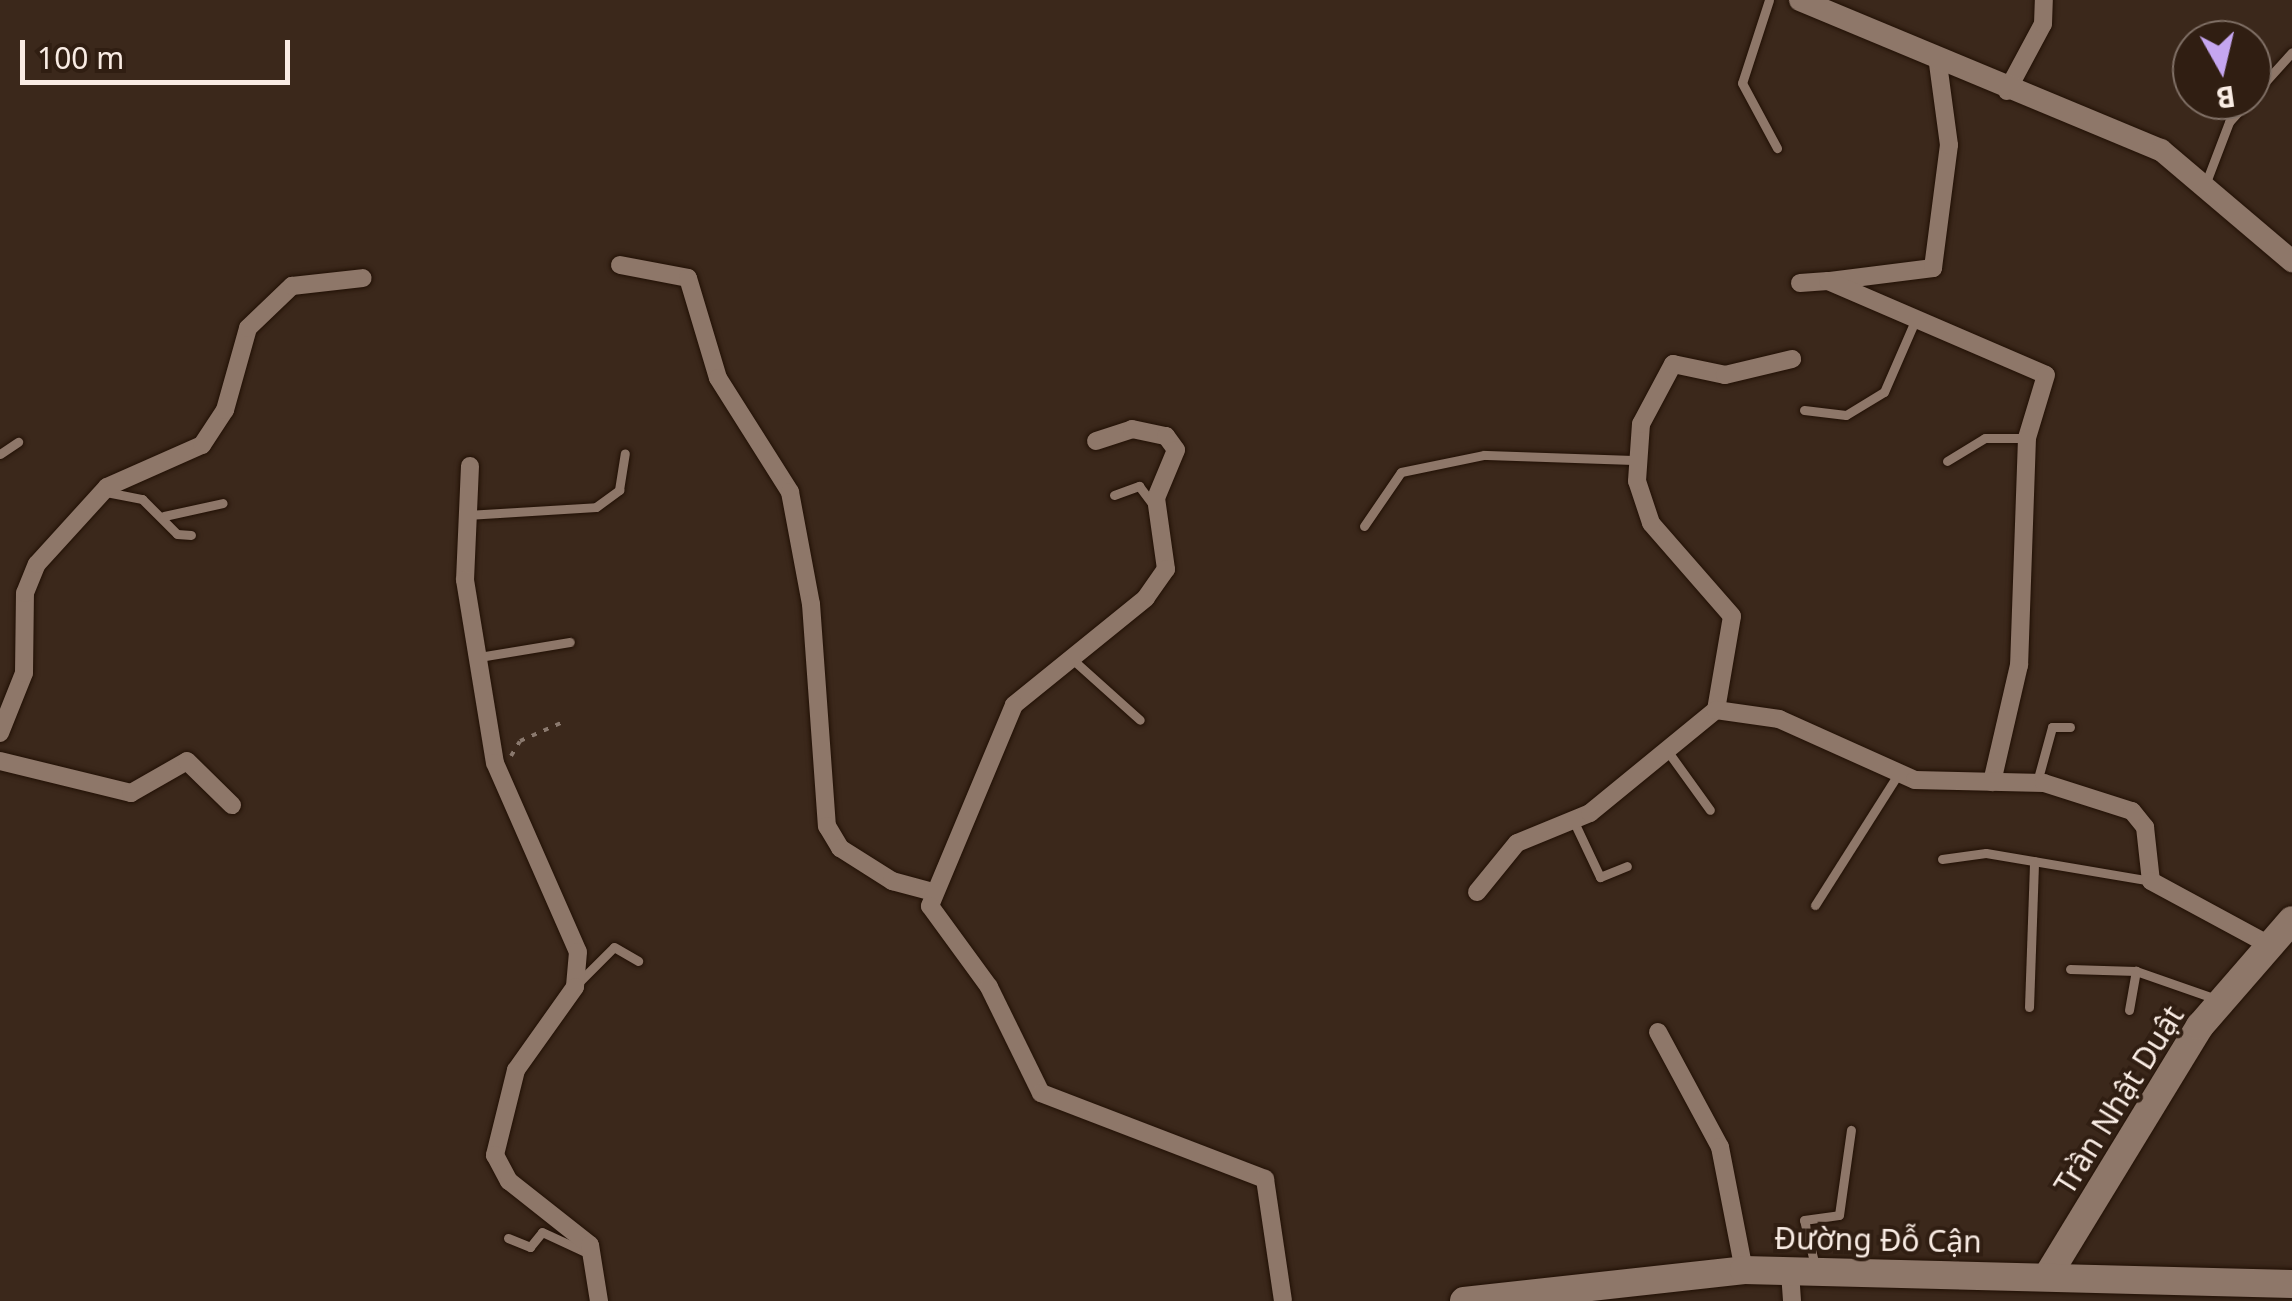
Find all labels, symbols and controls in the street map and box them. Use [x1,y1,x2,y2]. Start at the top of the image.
scale bar [25,20,295,82]
north arrow [2172,20,2272,120]
text: 100 m [37,37,124,78]
text: B [2214,78,2238,118]
street label: Trần Nhật Duật [2047,999,2191,1201]
street label: Đường Đỗ Cận [1774,1220,1982,1260]

